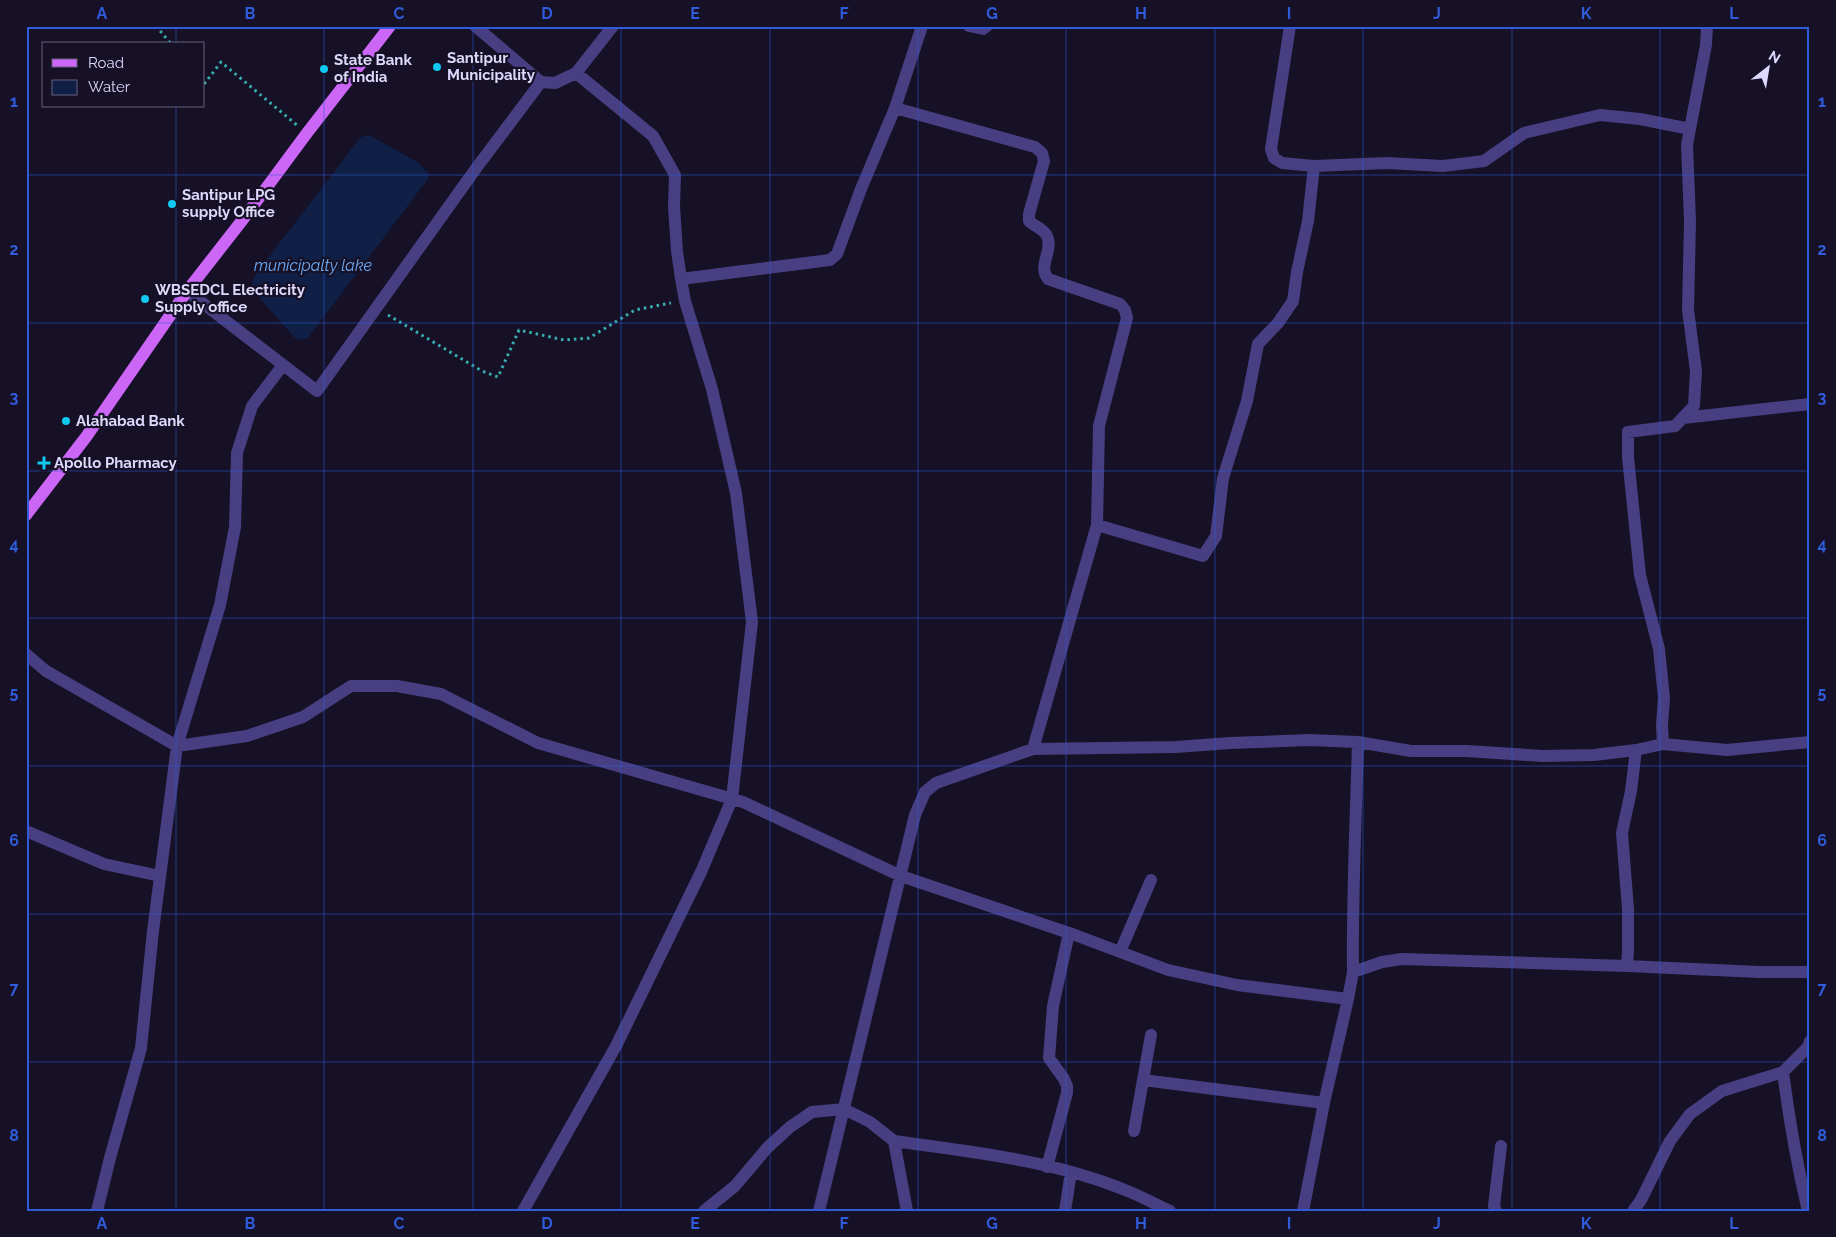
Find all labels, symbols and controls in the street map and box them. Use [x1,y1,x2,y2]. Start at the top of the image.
text: A [97,4,108,23]
text: B [245,4,256,23]
text: C [394,4,405,23]
text: D [541,4,553,23]
text: E [690,4,700,23]
text: F [839,4,849,23]
text: G [986,4,998,23]
text: H [1135,4,1147,23]
text: I [1287,4,1291,23]
text: J [1433,4,1441,23]
text: K [1581,4,1592,23]
text: L [1729,4,1739,23]
legend [42,42,205,108]
north arrow [1744,42,1794,92]
text: N [1766,47,1783,66]
place label: Santipur Municipality [447,49,536,84]
place label: State Bank of India [334,51,412,86]
text: Road [88,54,124,72]
marker: Santipur Municipality [431,61,443,73]
marker: State Bank of India [318,63,330,75]
text: Water [88,78,131,96]
text: 1 [10,92,18,111]
text: 1 [1818,92,1826,111]
place label: Santipur LPG supply Office [182,186,275,221]
marker: Santipur LPG supply Office [166,198,178,210]
text: 2 [9,240,19,259]
text: 2 [1817,240,1827,259]
water label: municipalty lake [254,256,372,275]
place label: WBSEDCL Electricity Supply office [155,281,306,316]
marker: WBSEDCL Electricity Supply office [139,293,151,305]
text: 3 [10,388,19,407]
text: 3 [1818,388,1827,407]
place label: Alahabad Bank [76,412,185,430]
marker: Alahabad Bank [60,415,72,427]
place label: Apollo Pharmacy [54,454,178,472]
marker: Apollo Pharmacy [38,457,50,469]
text: 4 [9,535,19,554]
text: 4 [1817,535,1827,554]
text: 5 [10,683,19,702]
text: 5 [1818,683,1827,702]
text: 6 [9,831,19,850]
text: 6 [1817,831,1827,850]
text: 7 [10,979,19,998]
text: 7 [1818,979,1827,998]
text: 8 [9,1126,19,1145]
text: 8 [1817,1126,1827,1145]
text: A [97,1214,108,1233]
text: B [245,1214,256,1233]
text: C [394,1214,405,1233]
text: D [541,1214,553,1233]
text: E [690,1214,700,1233]
text: F [839,1214,849,1233]
text: G [986,1214,998,1233]
text: H [1135,1214,1147,1233]
text: I [1287,1214,1291,1233]
text: J [1433,1214,1441,1233]
text: K [1581,1214,1592,1233]
text: L [1729,1214,1739,1233]

